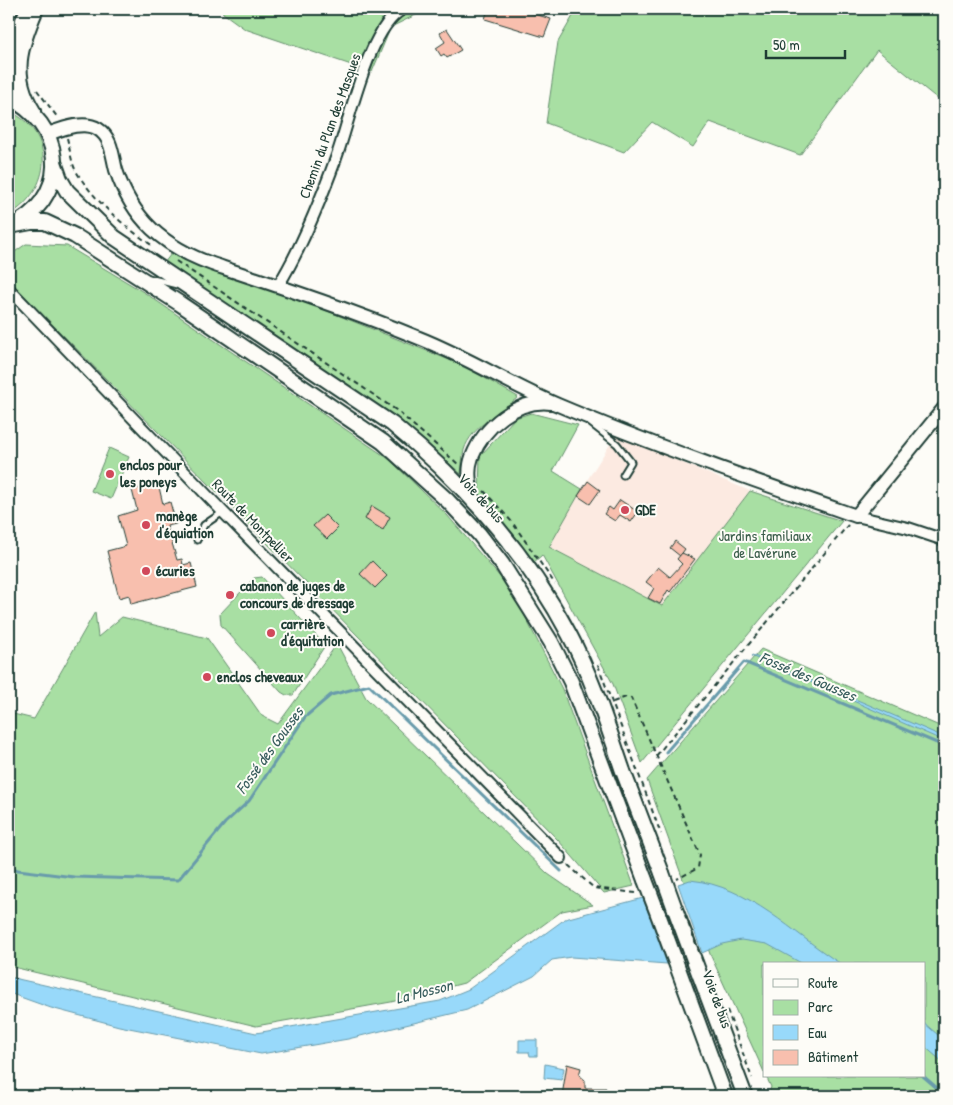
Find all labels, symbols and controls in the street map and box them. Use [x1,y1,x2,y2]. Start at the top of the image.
scale bar [766,28,844,60]
text: 50 m [773,34,800,55]
street label: Chemin du Plan des Masques [293,50,366,201]
place label: enclos pour les poneys [120,454,182,493]
marker: enclos pour les poneys [104,468,116,480]
street label: Voie de bus [453,468,510,527]
street label: Route de Montpellier [208,474,299,568]
place label: GDE [635,499,656,520]
marker: GDE [619,504,631,516]
place label: manège d'équiation [156,505,214,544]
marker: manège d'équiation [140,519,152,531]
park label: Jardins familiaux de Lavérune [718,525,812,563]
place label: écuries [156,560,195,581]
marker: écuries [140,565,152,577]
place label: cabanon de juges de concours de dressage [240,575,354,614]
marker: cabanon de juges de concours de dressage [224,589,236,601]
place label: carrière d'équitation [281,613,344,652]
marker: carrière d'équitation [265,627,277,639]
water label: Fossé des Gousses [756,646,861,707]
place label: enclos cheveaux [217,666,304,687]
marker: enclos cheveaux [201,671,213,683]
water label: Fossé des Gousses [230,701,309,798]
legend [763,962,926,1078]
street label: Voie de bus [697,967,738,1031]
text: Route [808,972,838,993]
water label: La Mosson [393,973,456,1009]
text: Parc [808,996,833,1017]
text: Eau [808,1022,827,1043]
text: Bâtiment [808,1046,859,1067]

